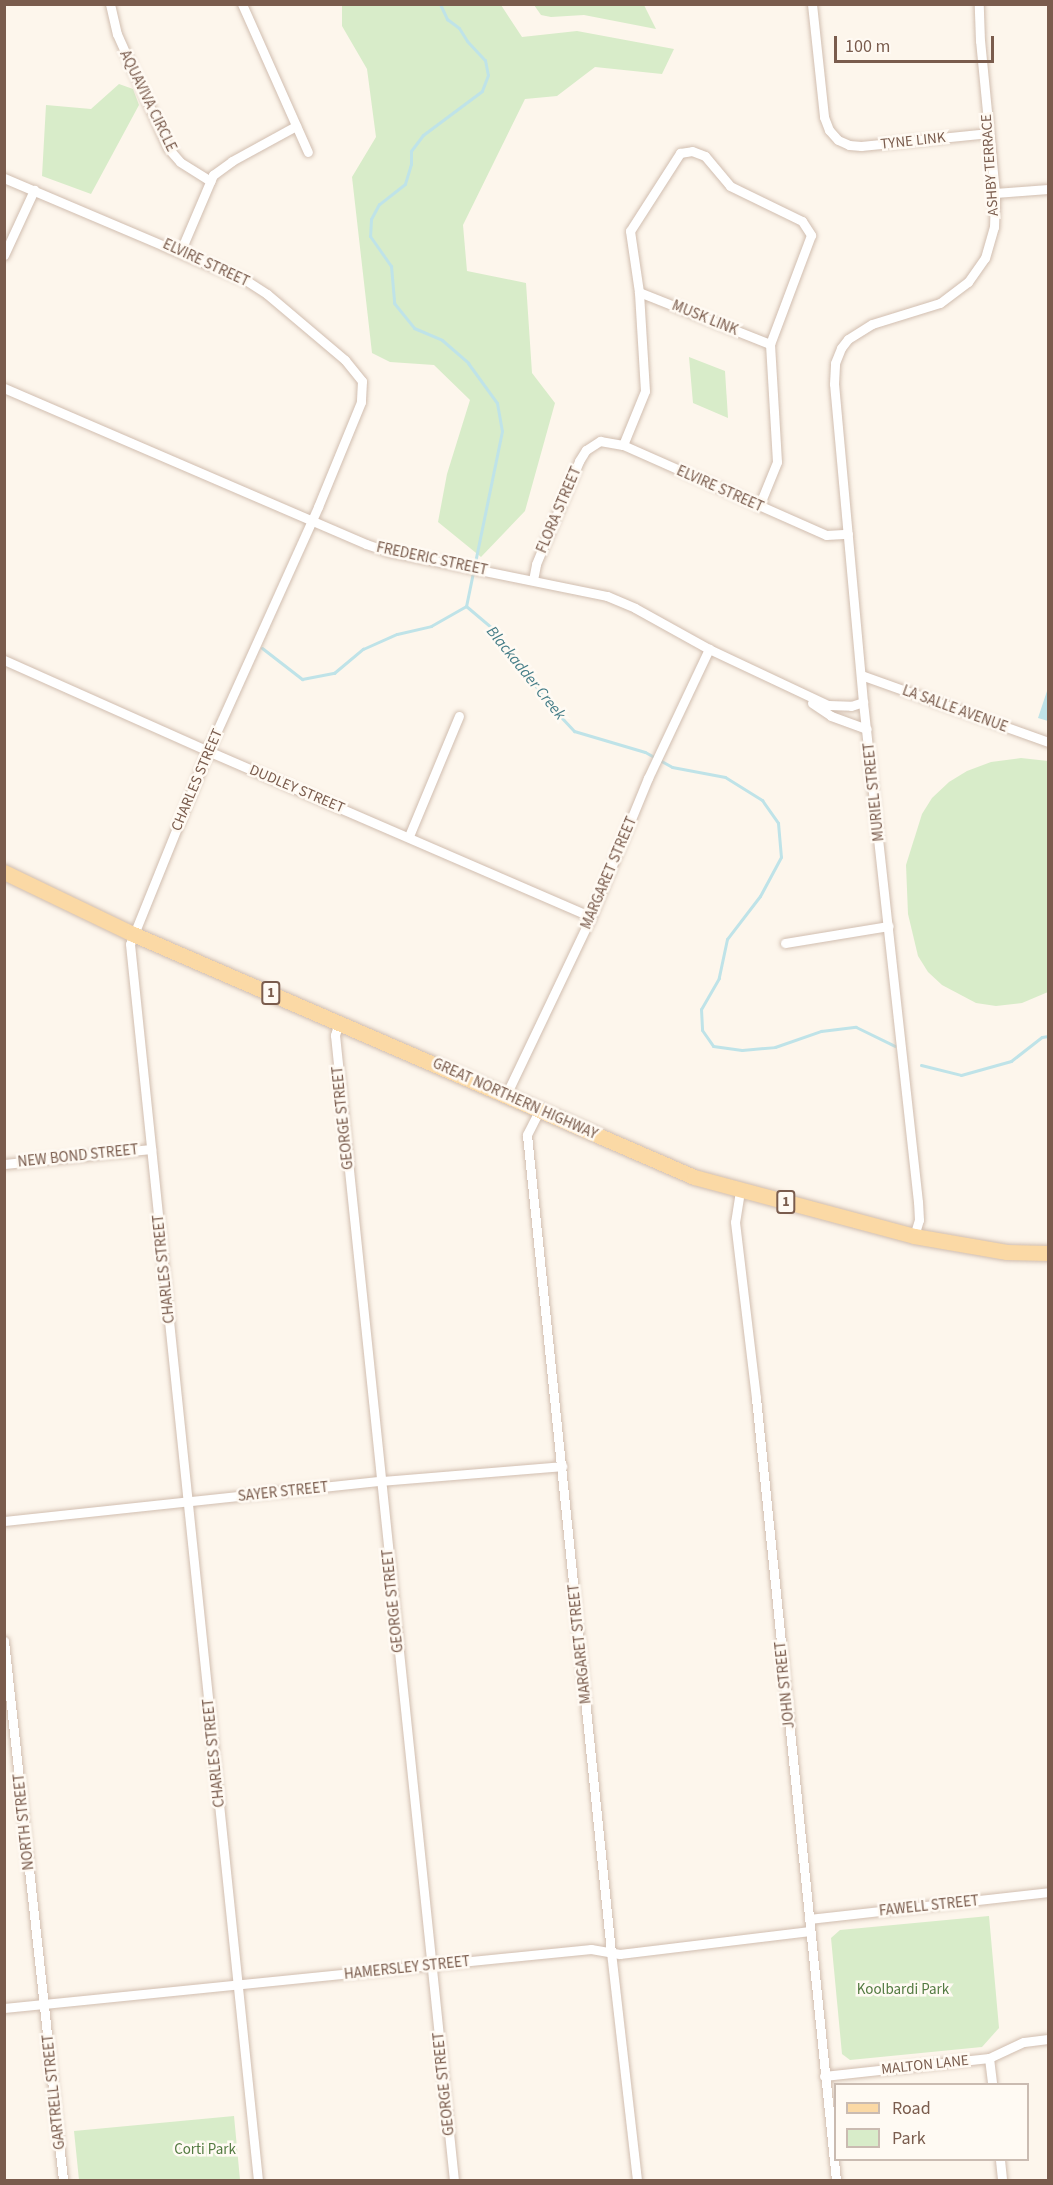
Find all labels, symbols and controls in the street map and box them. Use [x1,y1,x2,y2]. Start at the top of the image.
scale bar [837,24,998,62]
text: 100 m [845,34,890,59]
street label: AQUAVIVA CIRCLE [116,47,180,155]
street label: ASHBY TERRACE [977,113,1003,217]
street label: TYNE LINK [880,129,946,153]
street label: ELVIRE STREET [160,235,252,291]
street label: MUSK LINK [669,297,741,339]
street label: ELVIRE STREET [674,462,766,516]
street label: FLORA STREET [533,464,585,556]
street label: FREDERIC STREET [375,538,489,580]
water label: Blackadder Creek [482,622,570,724]
street label: LA SALLE AVENUE [900,682,1010,736]
street label: CHARLES STREET [167,726,227,834]
street label: MURIEL STREET [860,742,888,842]
street label: DUDLEY STREET [247,761,347,817]
street label: MARGARET STREET [577,814,641,932]
road number: 1 [260,982,282,1004]
street label: GREAT NORTHERN HIGHWAY [430,1054,600,1144]
street label: GEORGE STREET [329,1065,357,1171]
street label: NEW BOND STREET [17,1141,139,1171]
road number: 1 [776,1191,796,1213]
street label: CHARLES STREET [149,1214,179,1324]
street label: SAYER STREET [237,1478,329,1506]
street label: GEORGE STREET [379,1548,407,1654]
street label: MARGARET STREET [565,1583,595,1705]
street label: JOHN STREET [771,1640,799,1730]
street label: CHARLES STREET [199,1698,229,1808]
street label: NORTH STREET [10,1773,38,1871]
street label: FAWELL STREET [878,1892,980,1920]
street label: HAMERSLEY STREET [343,1952,471,1984]
park label: Koolbardi Park [857,1981,949,1999]
street label: GEORGE STREET [430,2031,458,2137]
street label: GARTRELL STREET [39,2033,69,2151]
street label: MALTON LANE [880,2051,970,2079]
legend [834,2083,1029,2161]
text: Road [892,2096,931,2121]
text: Park [892,2126,926,2151]
park label: Corti Park [174,2141,236,2159]

